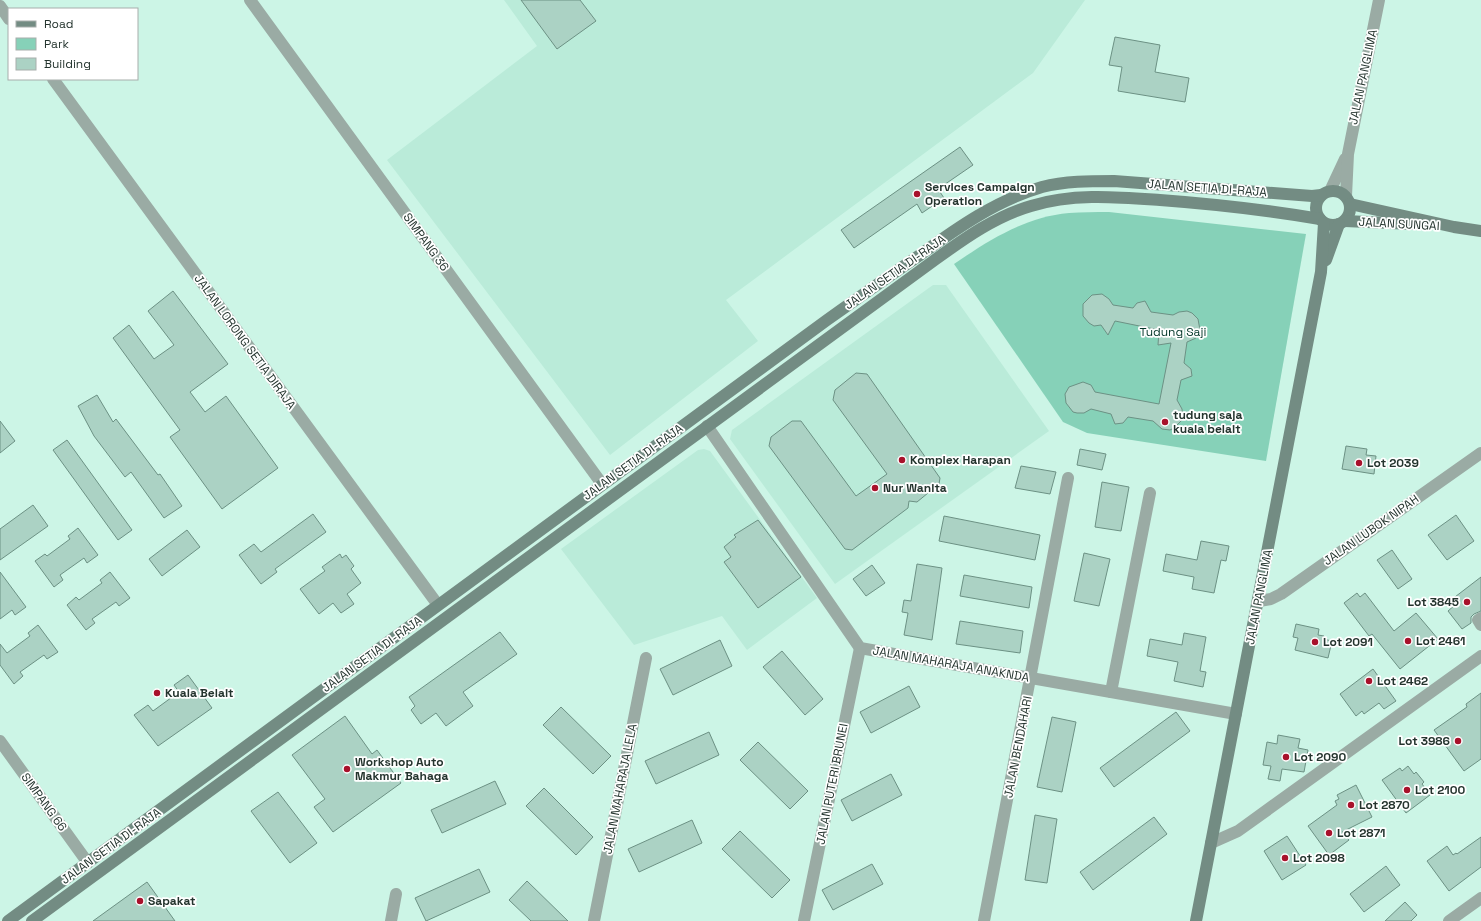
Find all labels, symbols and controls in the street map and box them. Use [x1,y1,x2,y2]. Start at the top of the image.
legend [8,8,138,80]
text: Road [44,16,73,32]
street label: JALAN PANGLIMA [1345,28,1381,126]
text: Park [44,36,69,52]
text: Building [44,56,91,72]
street label: JALAN SETIA DI-RAJA [1147,176,1268,200]
place label: Services Campaign Operation [925,179,1035,209]
marker: Services Campaign Operation [912,189,922,199]
street label: SIMPANG 36 [399,210,453,274]
street label: JALAN SUNGAI [1358,214,1440,234]
street label: JALAN SETIA DI-RAJA [841,231,949,313]
street label: JALAN LORONG SETIA DIRAJA [191,271,300,413]
park label: Tudung Saji [1140,324,1206,340]
place label: tudung saja kuala belait [1173,407,1242,437]
marker: tudung saja kuala belait [1160,417,1170,427]
street label: JALAN SETIA DI-RAJA [580,420,687,504]
place label: Komplex Harapan [910,452,1011,468]
marker: Komplex Harapan [897,455,907,465]
place label: Lot 2039 [1367,455,1419,471]
marker: Lot 2039 [1354,458,1364,468]
place label: Nur Wanita [883,480,947,496]
marker: Nur Wanita [870,483,880,493]
street label: JALAN LUBOK NIPAH [1320,491,1422,569]
street label: JALAN PANGLIMA [1242,547,1276,646]
place label: Lot 3845 [1407,594,1459,610]
marker: Lot 3845 [1462,597,1472,607]
street label: JALAN SETIA DI-RAJA [319,612,426,696]
place label: Lot 2461 [1416,633,1466,649]
place label: Lot 2091 [1323,634,1373,650]
marker: Lot 2461 [1403,636,1413,646]
marker: Lot 2091 [1310,637,1320,647]
street label: JALAN MAHARAJA ANAKNDA [871,642,1031,686]
place label: Lot 2462 [1377,673,1428,689]
marker: Lot 2462 [1364,676,1374,686]
place label: Kuala Belait [165,685,234,701]
marker: Kuala Belait [152,688,162,698]
street label: JALAN BENDAHARI [1000,695,1036,799]
street label: JALAN MAHARAJA LELA [599,722,641,856]
street label: JALAN PUTERI BRUNEI [812,722,852,846]
place label: Lot 3986 [1398,733,1450,749]
marker: Lot 3986 [1453,736,1463,746]
place label: Lot 2090 [1294,749,1346,765]
marker: Lot 2090 [1281,752,1291,762]
place label: Workshop Auto Makmur Bahaga [355,754,448,784]
marker: Workshop Auto Makmur Bahaga [342,764,352,774]
street label: SIMPANG 66 [17,770,71,834]
place label: Lot 2100 [1415,782,1466,798]
marker: Lot 2100 [1402,785,1412,795]
place label: Lot 2870 [1359,797,1410,813]
marker: Lot 2870 [1346,800,1356,810]
street label: JALAN SETIA DI-RAJA [58,804,165,888]
place label: Lot 2871 [1337,825,1385,841]
marker: Lot 2871 [1324,828,1334,838]
place label: Lot 2098 [1293,850,1345,866]
marker: Lot 2098 [1280,853,1290,863]
place label: Sapakat [148,893,195,909]
marker: Sapakat [135,896,145,906]

